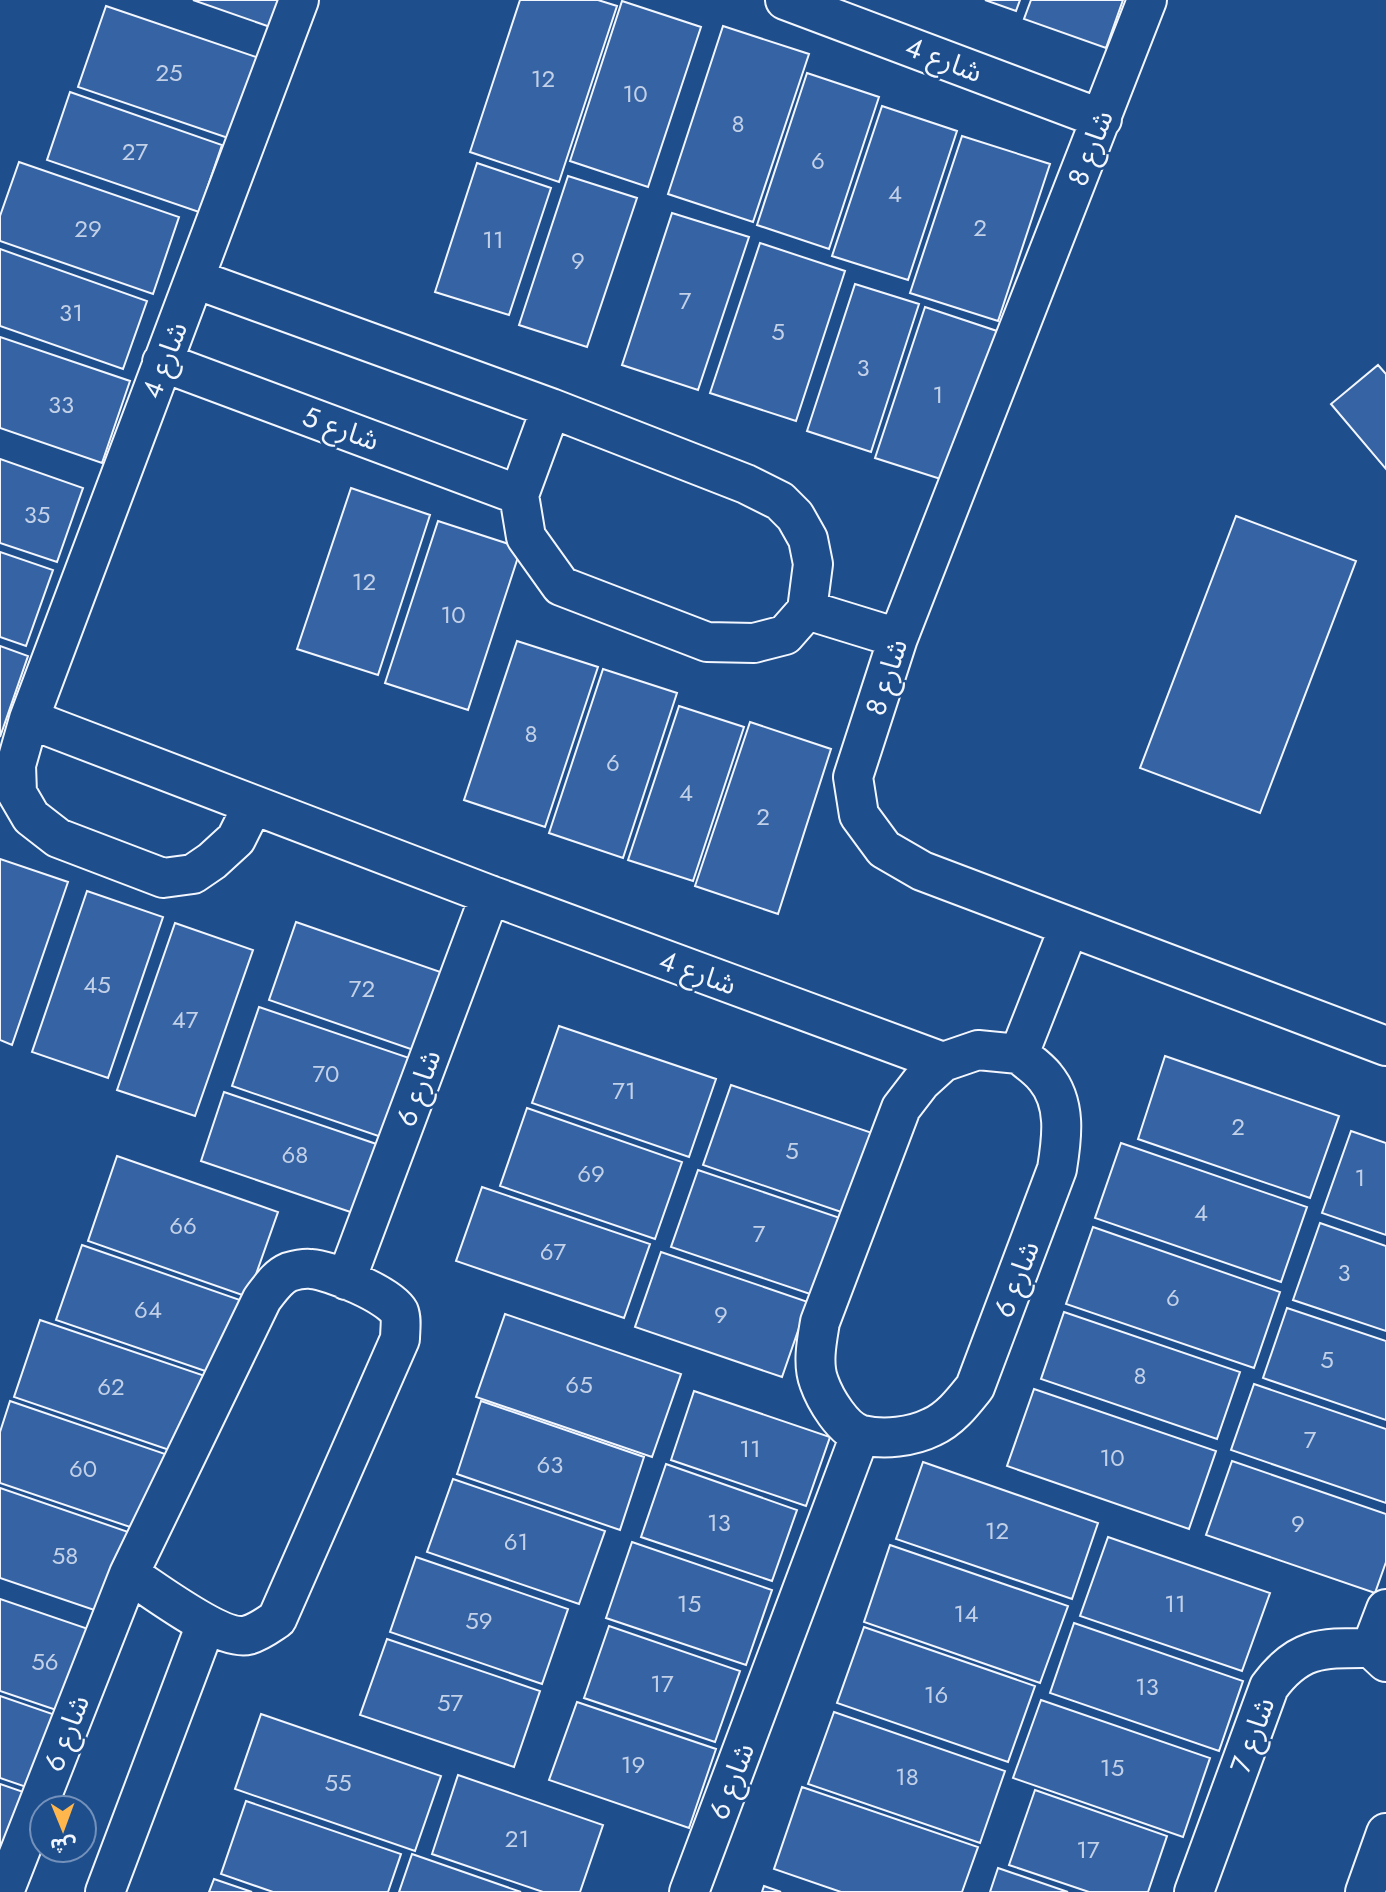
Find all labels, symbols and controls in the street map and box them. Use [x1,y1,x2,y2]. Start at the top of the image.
street label: شارع 4 [899,26,988,93]
house number: 25 [155,55,183,90]
house number: 12 [531,61,555,96]
house number: 10 [622,76,648,111]
street label: شارع 8 [1057,104,1124,192]
house number: 8 [731,106,745,141]
house number: 27 [122,134,149,169]
house number: 6 [811,143,825,178]
house number: 4 [888,176,902,211]
house number: 2 [973,210,987,245]
house number: 29 [74,211,102,246]
house number: 11 [482,222,504,257]
house number: 9 [571,243,585,278]
house number: 7 [679,283,692,318]
house number: 31 [59,295,83,330]
house number: 5 [771,314,785,349]
street label: شارع 4 [131,316,198,405]
house number: 3 [856,350,870,385]
house number: 1 [933,377,943,412]
house number: 33 [48,387,74,422]
street label: شارع 5 [297,396,385,461]
house number: 35 [24,497,50,532]
house number: 12 [352,564,376,599]
house number: 10 [440,597,466,632]
street label: شارع 8 [855,634,918,721]
house number: 8 [524,716,538,751]
house number: 6 [606,745,620,780]
house number: 4 [679,775,693,810]
house number: 2 [756,799,770,834]
street label: شارع 4 [654,940,742,1005]
house number: 45 [83,967,111,1002]
house number: 72 [349,971,375,1006]
house number: 47 [172,1002,199,1037]
street label: شارع 6 [386,1044,451,1132]
house number: 70 [313,1056,340,1091]
house number: 71 [612,1073,636,1108]
house number: 2 [1231,1109,1245,1144]
house number: 5 [785,1133,799,1168]
house number: 68 [282,1137,308,1172]
house number: 69 [577,1156,605,1191]
house number: 1 [1355,1160,1365,1195]
house number: 4 [1194,1195,1208,1230]
house number: 66 [169,1208,197,1243]
house number: 7 [753,1216,766,1251]
house number: 67 [540,1234,567,1269]
street label: شارع 6 [983,1235,1050,1323]
house number: 3 [1337,1255,1351,1290]
house number: 6 [1166,1280,1180,1315]
house number: 64 [134,1292,162,1327]
house number: 9 [714,1297,728,1332]
house number: 5 [1320,1342,1334,1377]
house number: 8 [1133,1358,1147,1393]
house number: 65 [565,1367,593,1402]
house number: 62 [97,1369,125,1404]
house number: 7 [1304,1422,1317,1457]
house number: 11 [739,1431,761,1466]
house number: 10 [1099,1440,1125,1475]
house number: 63 [537,1447,563,1482]
house number: 60 [69,1451,97,1486]
house number: 13 [707,1505,731,1540]
house number: 9 [1291,1506,1305,1541]
house number: 12 [985,1513,1009,1548]
house number: 61 [504,1524,528,1559]
house number: 58 [52,1538,78,1573]
house number: 15 [677,1586,701,1621]
house number: 11 [1164,1586,1186,1621]
house number: 14 [954,1596,978,1631]
house number: 59 [465,1603,493,1638]
house number: 56 [31,1644,59,1679]
house number: 17 [650,1666,674,1701]
house number: 13 [1135,1669,1159,1704]
house number: 16 [924,1677,948,1712]
house number: 57 [437,1685,463,1720]
street label: شارع 6 [33,1689,100,1777]
street label: شارع 7 [1220,1692,1285,1779]
street label: شارع 6 [698,1737,765,1825]
house number: 19 [621,1747,645,1782]
house number: 15 [1100,1750,1124,1785]
house number: 18 [895,1759,919,1794]
house number: 55 [324,1765,352,1800]
north arrow [28,1794,98,1864]
house number: 21 [505,1821,529,1856]
text: ش [50,1832,77,1859]
house number: 17 [1076,1832,1100,1867]

